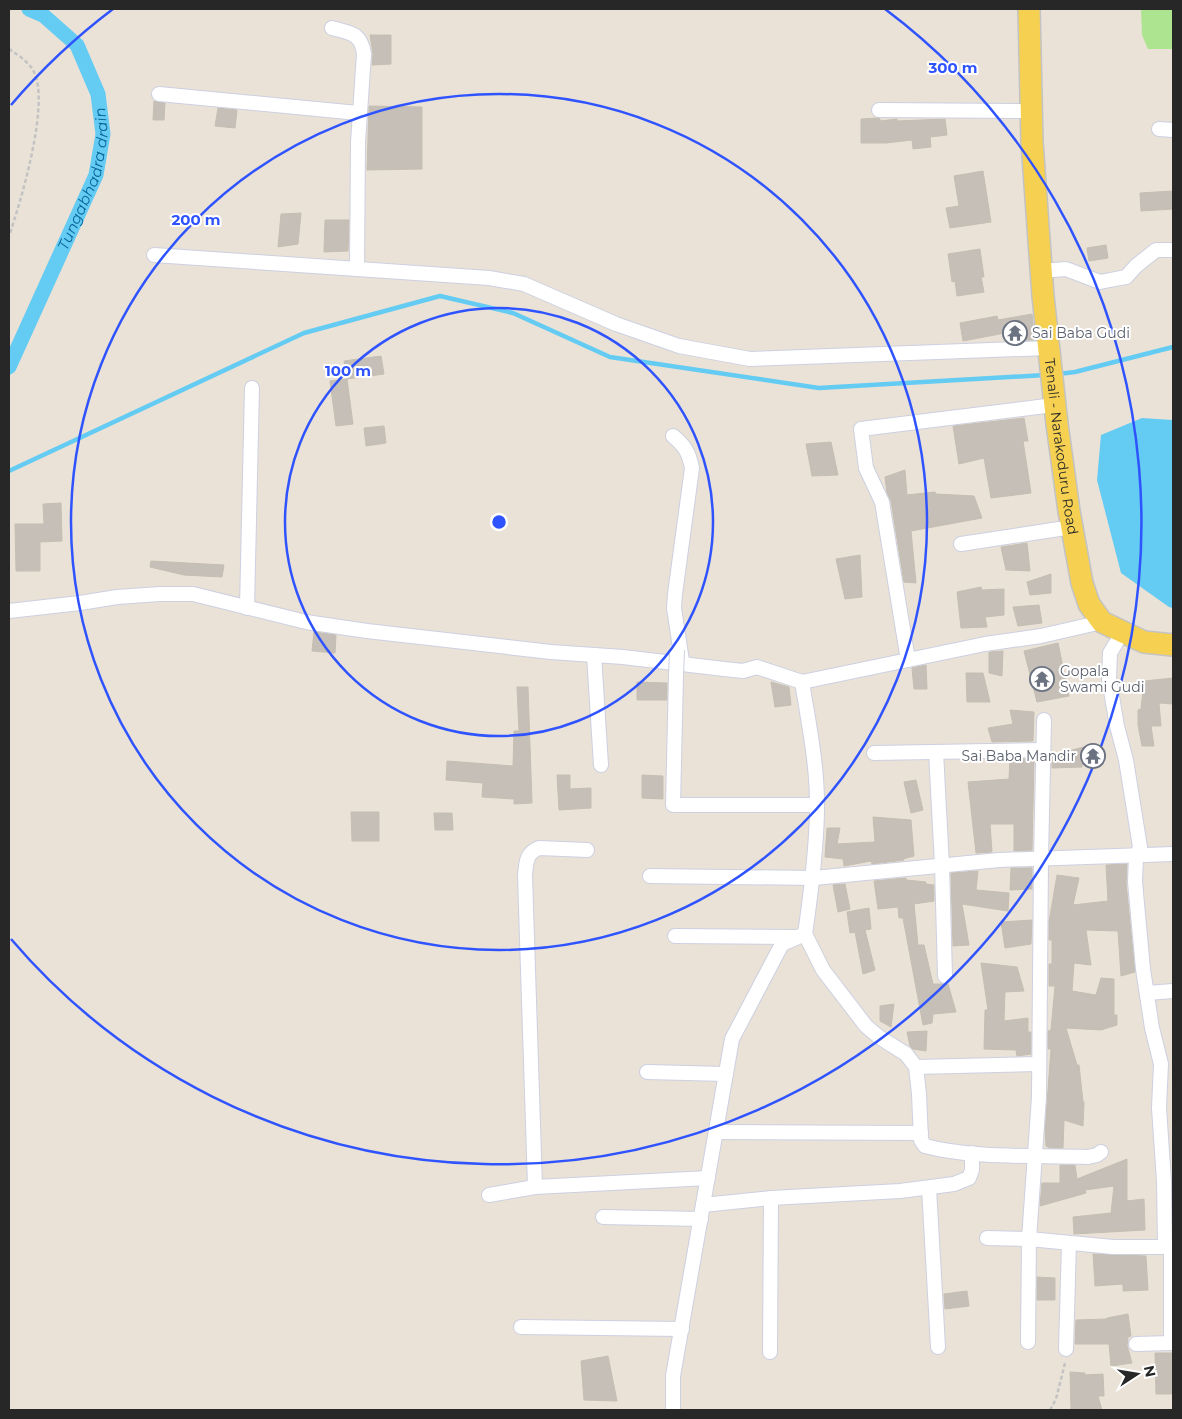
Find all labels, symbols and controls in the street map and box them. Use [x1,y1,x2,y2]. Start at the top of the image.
text: 300 m [927,58,978,77]
water label: Tungabhadra drain [53,106,112,253]
text: 200 m [171,210,221,229]
temple icon: Sai Baba Gudi [1002,320,1028,346]
place label: Sai Baba Gudi [1032,324,1130,342]
street label: Tenali - Narakoduru Road [1041,357,1082,536]
text: 100 m [325,361,371,380]
centre of rings [490,513,508,531]
place label: Gopala Swami Gudi [1060,662,1145,696]
temple icon: Gopala Swami Gudi [1029,666,1055,692]
temple icon: Sai Baba Mandir [1080,743,1106,769]
place label: Sai Baba Mandir [962,747,1076,765]
north arrow [1112,1349,1162,1399]
text: N [1140,1364,1160,1379]

